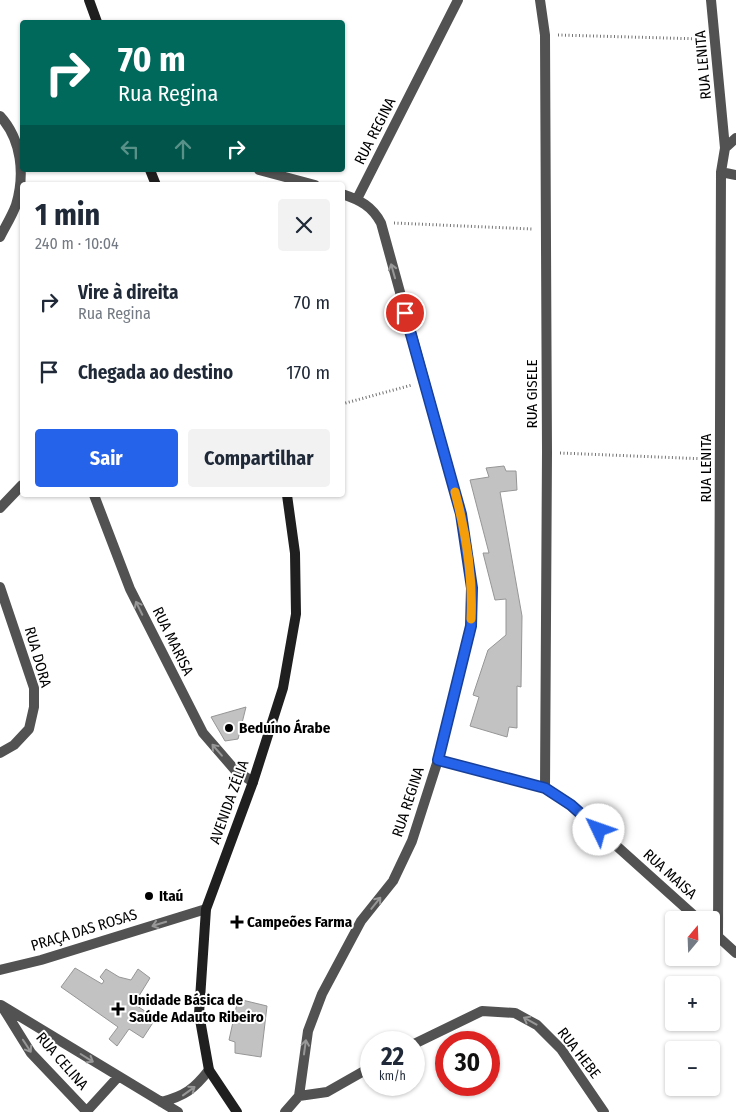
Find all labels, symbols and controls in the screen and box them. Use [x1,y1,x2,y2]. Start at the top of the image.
street label: RUA LENITA [691,30,715,100]
text: 70 m [118,38,186,80]
icon: right [35,40,100,105]
text: Rua Regina [118,80,218,107]
street label: RUA REGINA [350,94,400,167]
icon: left [116,135,144,163]
icon: ahead [169,135,197,163]
icon: right [222,135,250,163]
text: 1 min [35,197,100,233]
button: close [278,199,330,251]
text: 240 m · 10:04 [35,234,119,253]
one-way arrow [387,263,397,279]
text: Vire à direita [78,281,179,304]
icon: right [35,288,63,316]
text: 70 m [294,291,330,314]
pin [384,292,426,334]
icon: arrive [391,299,419,327]
text: Rua Regina [78,304,151,323]
icon: arrive [35,358,63,386]
street label: RUA GISELE [523,360,541,428]
text: Chegada ao destino [78,361,233,384]
text: 170 m [286,361,330,384]
button: Sair [35,429,178,487]
button: Compartilhar [188,429,330,487]
street label: RUA LENITA [697,433,715,502]
one-way arrow [134,601,143,616]
street label: RUA MARISA [149,604,197,678]
street label: RUA DORA [21,625,55,690]
place label: Beduíno Árabe [239,719,331,737]
marker: Beduíno Árabe [223,722,235,734]
one-way arrow [211,744,222,757]
street label: AVENIDA ZÉLIA [206,758,253,846]
street label: RUA REGINA [388,765,428,839]
position arrow [572,803,624,855]
street label: RUA MAISA [639,845,701,903]
place label: Itaú [159,887,183,905]
marker: Itaú [143,890,155,902]
one-way arrow [370,897,381,910]
street label: PRAÇA DAS ROSAS [29,905,139,955]
north arrow [665,911,720,966]
map controls [665,911,720,1096]
place label: Campeões Farma [247,913,353,931]
marker: Campeões Farma [231,916,243,928]
one-way arrow [151,919,167,929]
button: + [665,976,720,1031]
place label: Unidade Básica de Saúde Adauto Ribeiro [129,991,264,1026]
marker: Unidade Básica de Saúde Adauto Ribeiro [111,1002,125,1016]
one-way arrow [523,1016,538,1025]
street label: RUA HEBE [554,1024,604,1082]
street label: RUA CELINA [32,1029,92,1094]
speed limit sign: 30 [435,1031,500,1096]
one-way arrow [22,1038,32,1052]
one-way arrow [301,1040,311,1056]
button: − [665,1041,720,1096]
text: 22 [381,1042,404,1072]
one-way arrow [80,1053,94,1063]
text: km/h [379,1069,406,1083]
one-way arrow [182,1086,196,1096]

